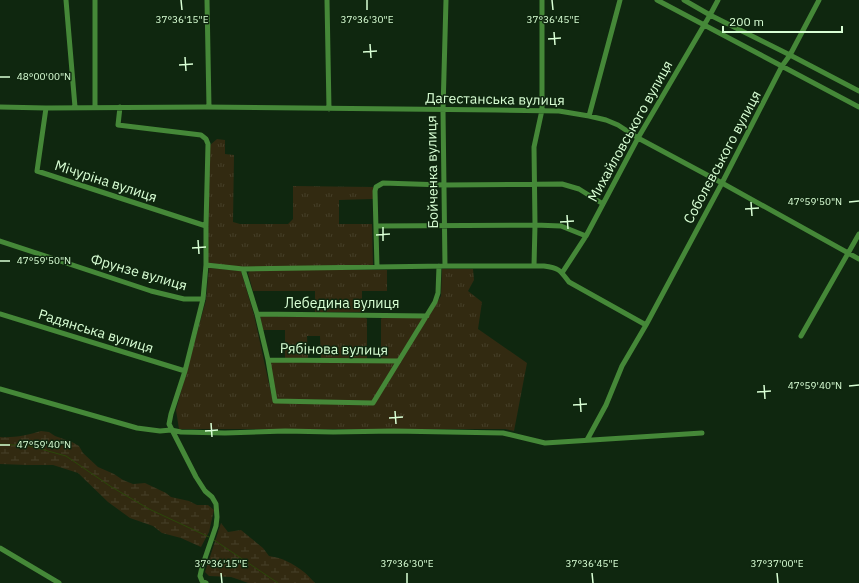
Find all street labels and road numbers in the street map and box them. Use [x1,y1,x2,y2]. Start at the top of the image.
street label: Михайловського вулиця [584,57,676,205]
street label: Соболєвського вулиця [679,87,765,227]
street label: Дагестанська вулиця [425,89,565,109]
street label: Бойченка вулиця [422,115,442,229]
street label: Мічуріна вулиця [53,156,159,206]
street label: Фрунзе вулиця [89,250,189,294]
street label: Лебедина вулиця [284,294,400,312]
street label: Радянська вулиця [36,305,156,357]
street label: Рябінова вулиця [280,339,388,359]

